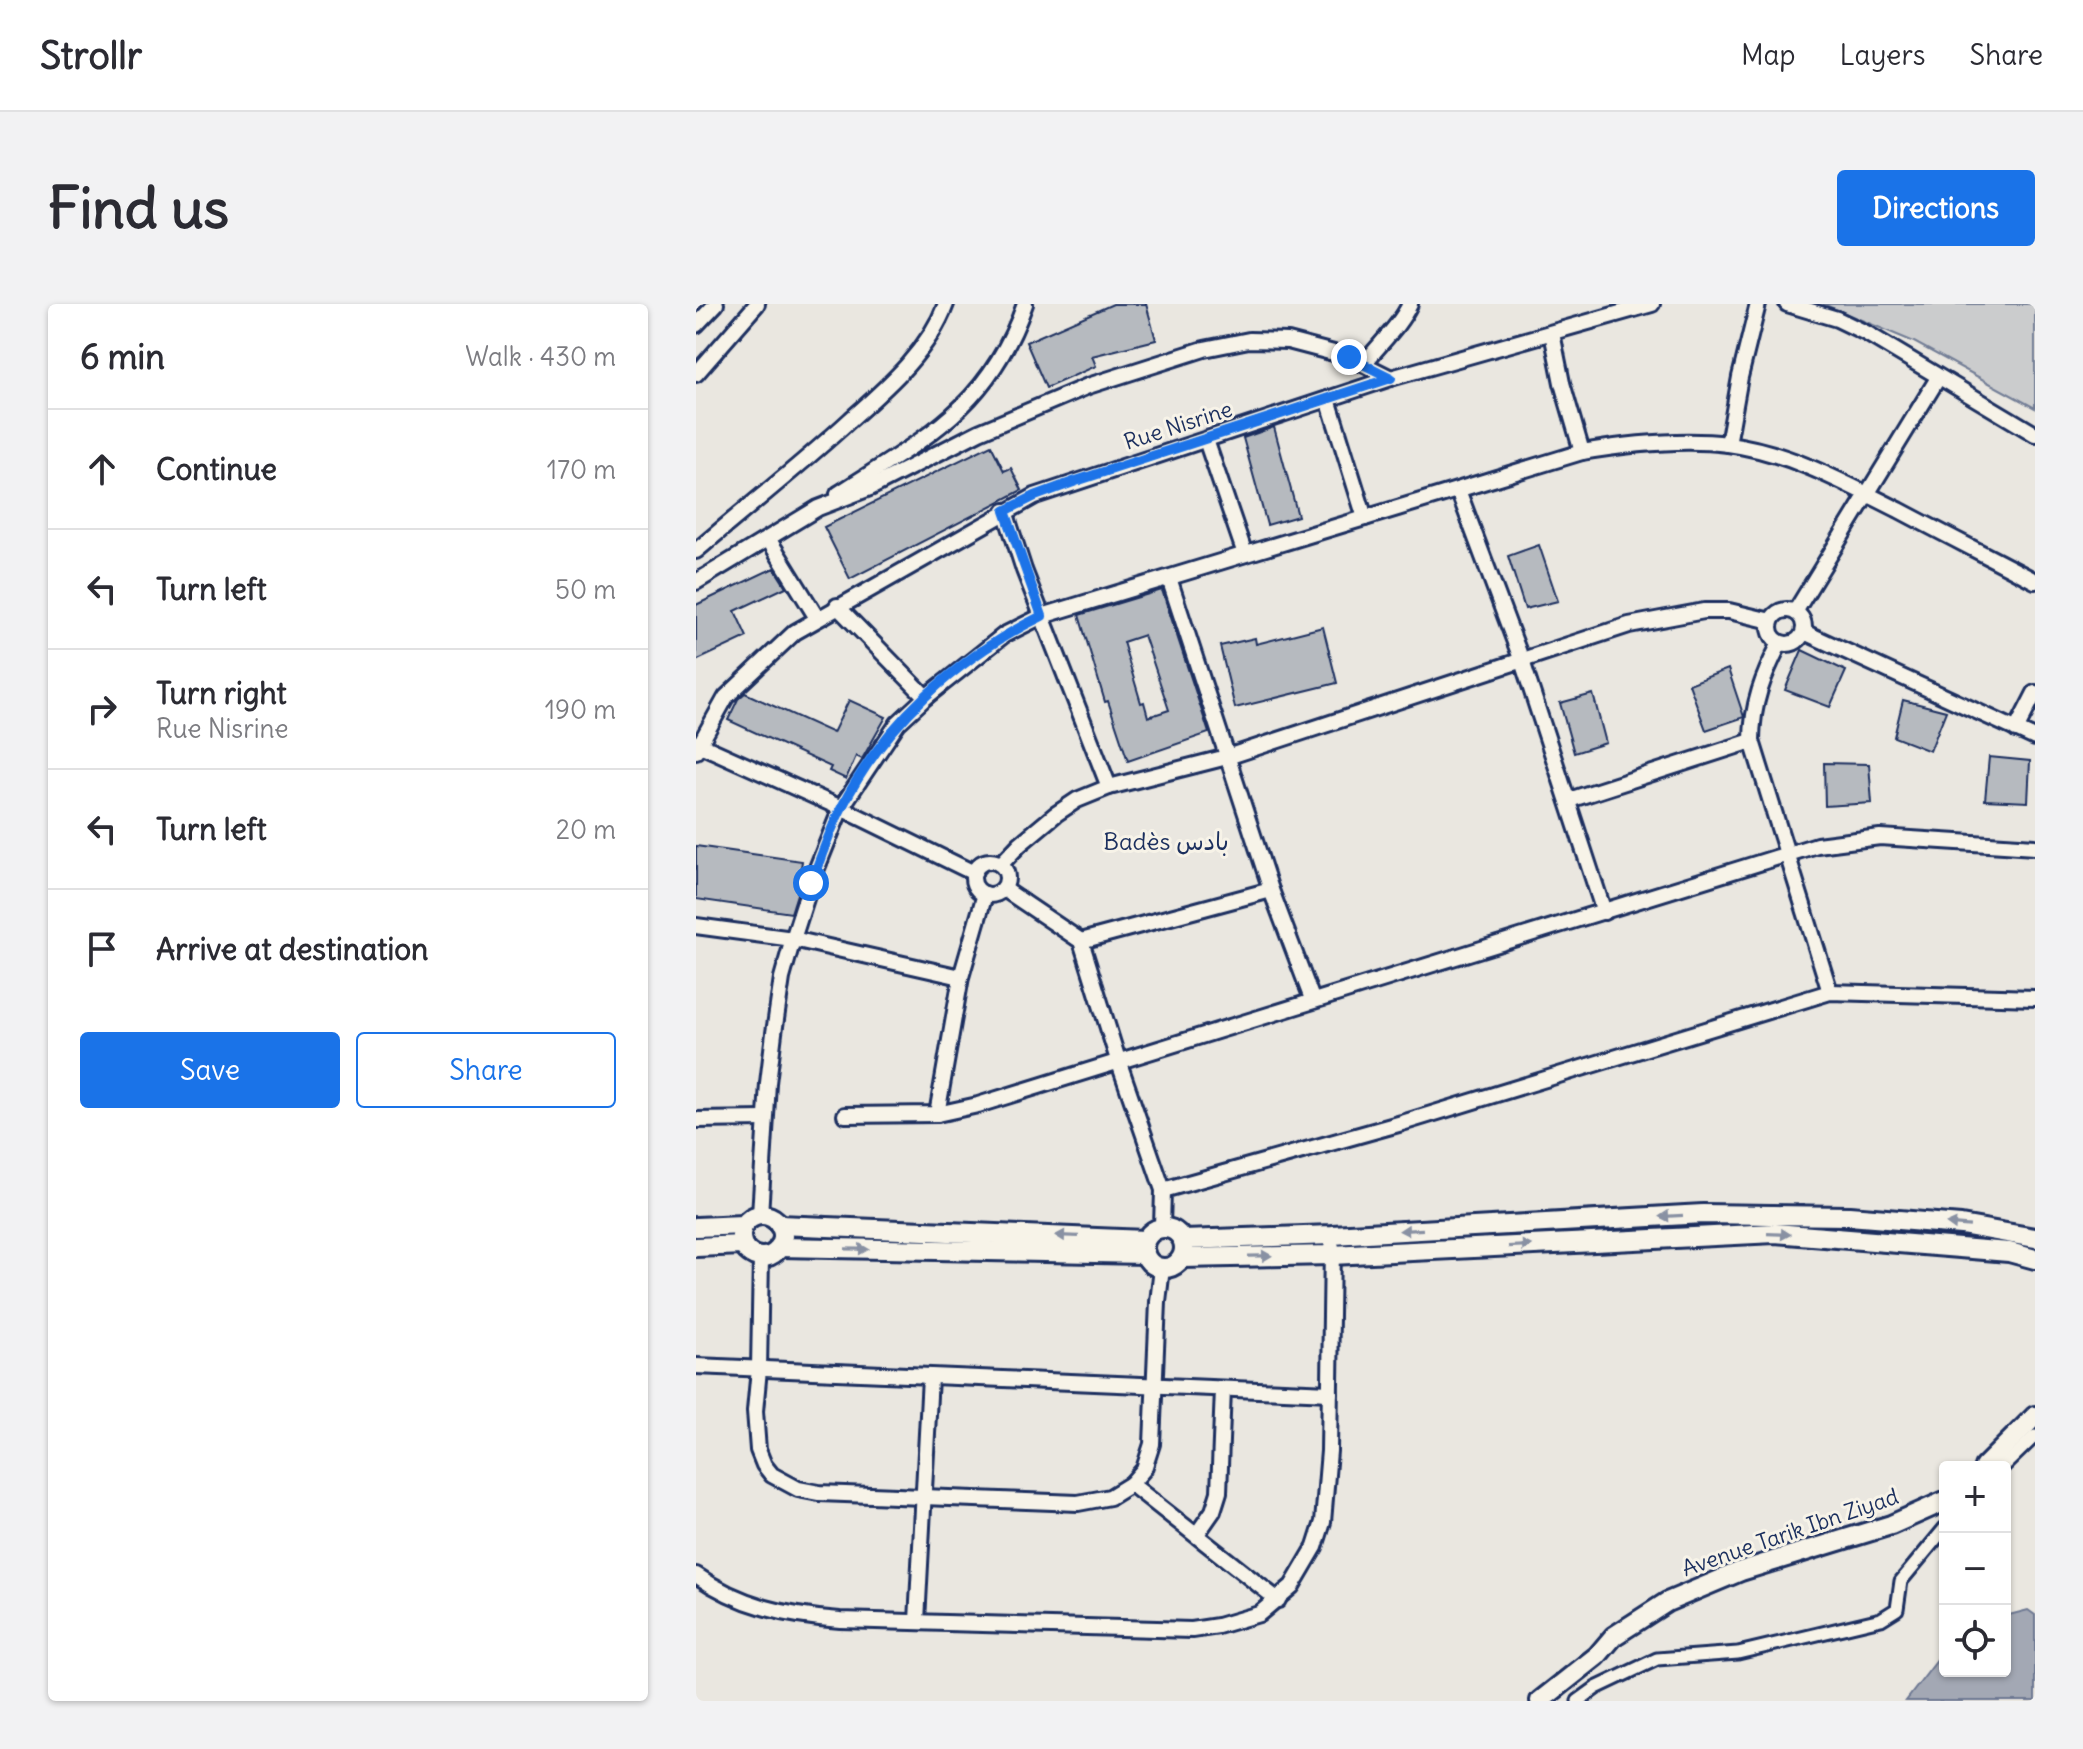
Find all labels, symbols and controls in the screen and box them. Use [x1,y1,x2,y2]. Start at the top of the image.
text: Strollr [40,32,142,79]
text: Map [1741,37,1796,73]
text: Layers [1840,37,1926,73]
text: Share [1970,37,2043,73]
button: Directions [1837,170,2035,246]
text: Find us [48,173,229,243]
text: 6 min [80,335,165,378]
route end [1331,339,1367,375]
text: Walk · 430 m [465,340,616,373]
street label: Rue Nisrine [1120,394,1236,456]
icon: ahead [80,447,124,491]
text: Continue [156,450,277,488]
text: 170 m [547,453,616,486]
icon: left [80,567,124,611]
text: Turn left [156,570,267,608]
text: 50 m [555,573,616,606]
text: Turn right [156,674,287,712]
icon: right [80,687,124,731]
text: 190 m [545,693,616,726]
text: Rue Nisrine [156,712,289,745]
icon: left [80,807,124,851]
text: Turn left [156,810,267,848]
text: 20 m [556,813,616,846]
district label: Badès بادس [1103,826,1229,856]
route start [793,865,829,901]
icon: arrive [80,927,124,971]
text: Arrive at destination [156,930,428,968]
button: Save [80,1032,340,1108]
button: Share [356,1032,616,1108]
one-way arrow [1658,1210,1683,1223]
one-way arrow [1945,1218,1970,1231]
one-way arrow [1398,1224,1423,1237]
one-way arrow [1767,1227,1792,1240]
one-way arrow [1054,1230,1079,1243]
one-way arrow [1508,1240,1533,1253]
one-way arrow [845,1243,870,1255]
one-way arrow [1248,1250,1273,1263]
map controls [1939,1461,2011,1677]
button: + [1939,1461,2011,1533]
street label: Avenue Tarik Ibn Ziyad [1678,1482,1902,1582]
button: − [1939,1533,2011,1605]
button: locate [1939,1605,2011,1677]

